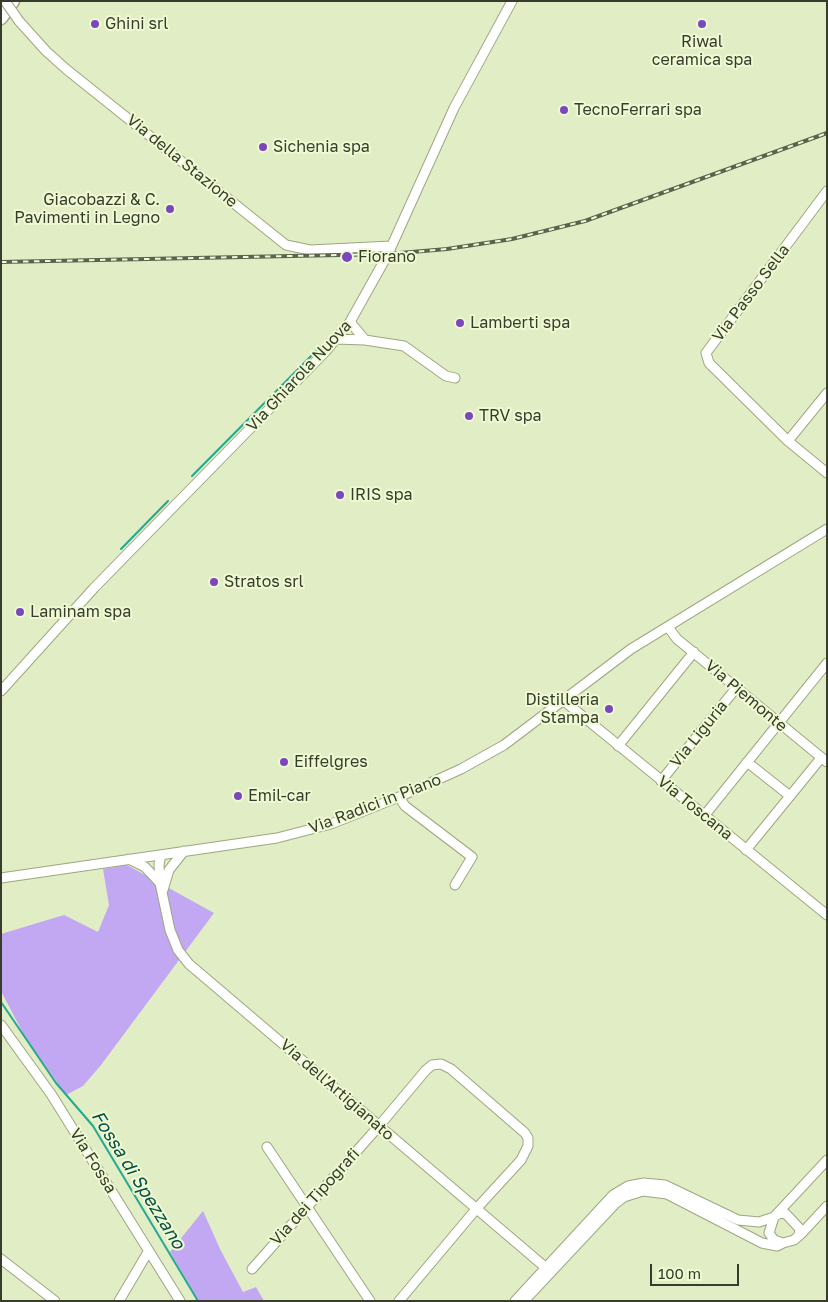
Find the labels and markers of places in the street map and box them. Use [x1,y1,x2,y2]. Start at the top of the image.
place label: Ghini srl [105,14,168,34]
marker: Ghini srl [89,18,101,30]
marker: Riwal ceramica spa [696,18,708,30]
place label: Riwal ceramica spa [652,32,752,70]
place label: TecnoFerrari spa [574,100,702,120]
marker: TecnoFerrari spa [558,104,570,116]
place label: Sichenia spa [273,137,370,157]
marker: Sichenia spa [257,141,269,153]
place label: Giacobazzi & C. Pavimenti in Legno [14,190,160,228]
marker: Giacobazzi & C. Pavimenti in Legno [164,203,176,215]
place label: Fiorano [358,247,416,267]
marker: Fiorano [340,250,354,264]
place label: Lamberti spa [470,313,570,333]
marker: Lamberti spa [454,317,466,329]
place label: TRV spa [479,406,542,426]
marker: TRV spa [463,410,475,422]
place label: IRIS spa [350,485,413,505]
marker: IRIS spa [334,489,346,501]
place label: Stratos srl [224,572,304,592]
marker: Stratos srl [208,576,220,588]
place label: Laminam spa [30,602,131,622]
marker: Laminam spa [14,606,26,618]
place label: Distilleria Stampa [525,690,599,728]
marker: Distilleria Stampa [603,703,615,715]
place label: Eiffelgres [294,752,368,772]
marker: Eiffelgres [278,756,290,768]
place label: Emil-car [248,786,311,806]
marker: Emil-car [232,790,244,802]

